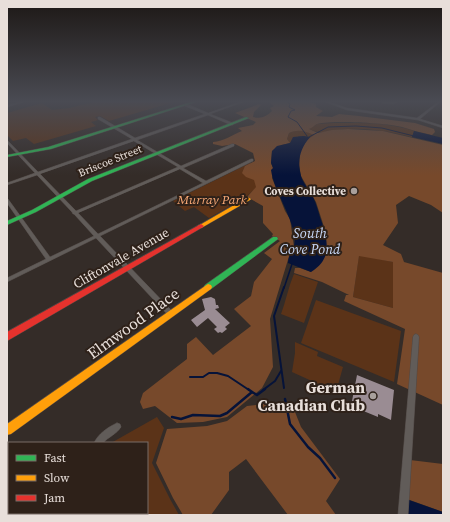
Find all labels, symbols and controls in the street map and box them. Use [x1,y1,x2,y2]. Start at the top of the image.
street label: Briscoe Street [76,141,145,181]
place label: Coves Collective [264,184,346,199]
marker: Coves Collective [349,186,359,196]
park label: Murray Park [176,191,248,208]
street label: Cliftonvale Avenue [70,223,172,292]
water label: South Cove Pond [280,223,341,259]
street label: Elmwood Place [83,282,183,364]
place label: German Canadian Club [257,376,365,416]
marker: German Canadian Club [368,391,378,401]
legend [8,442,148,514]
text: Fast [44,450,66,466]
text: Slow [44,470,70,486]
text: Jam [43,490,65,506]

